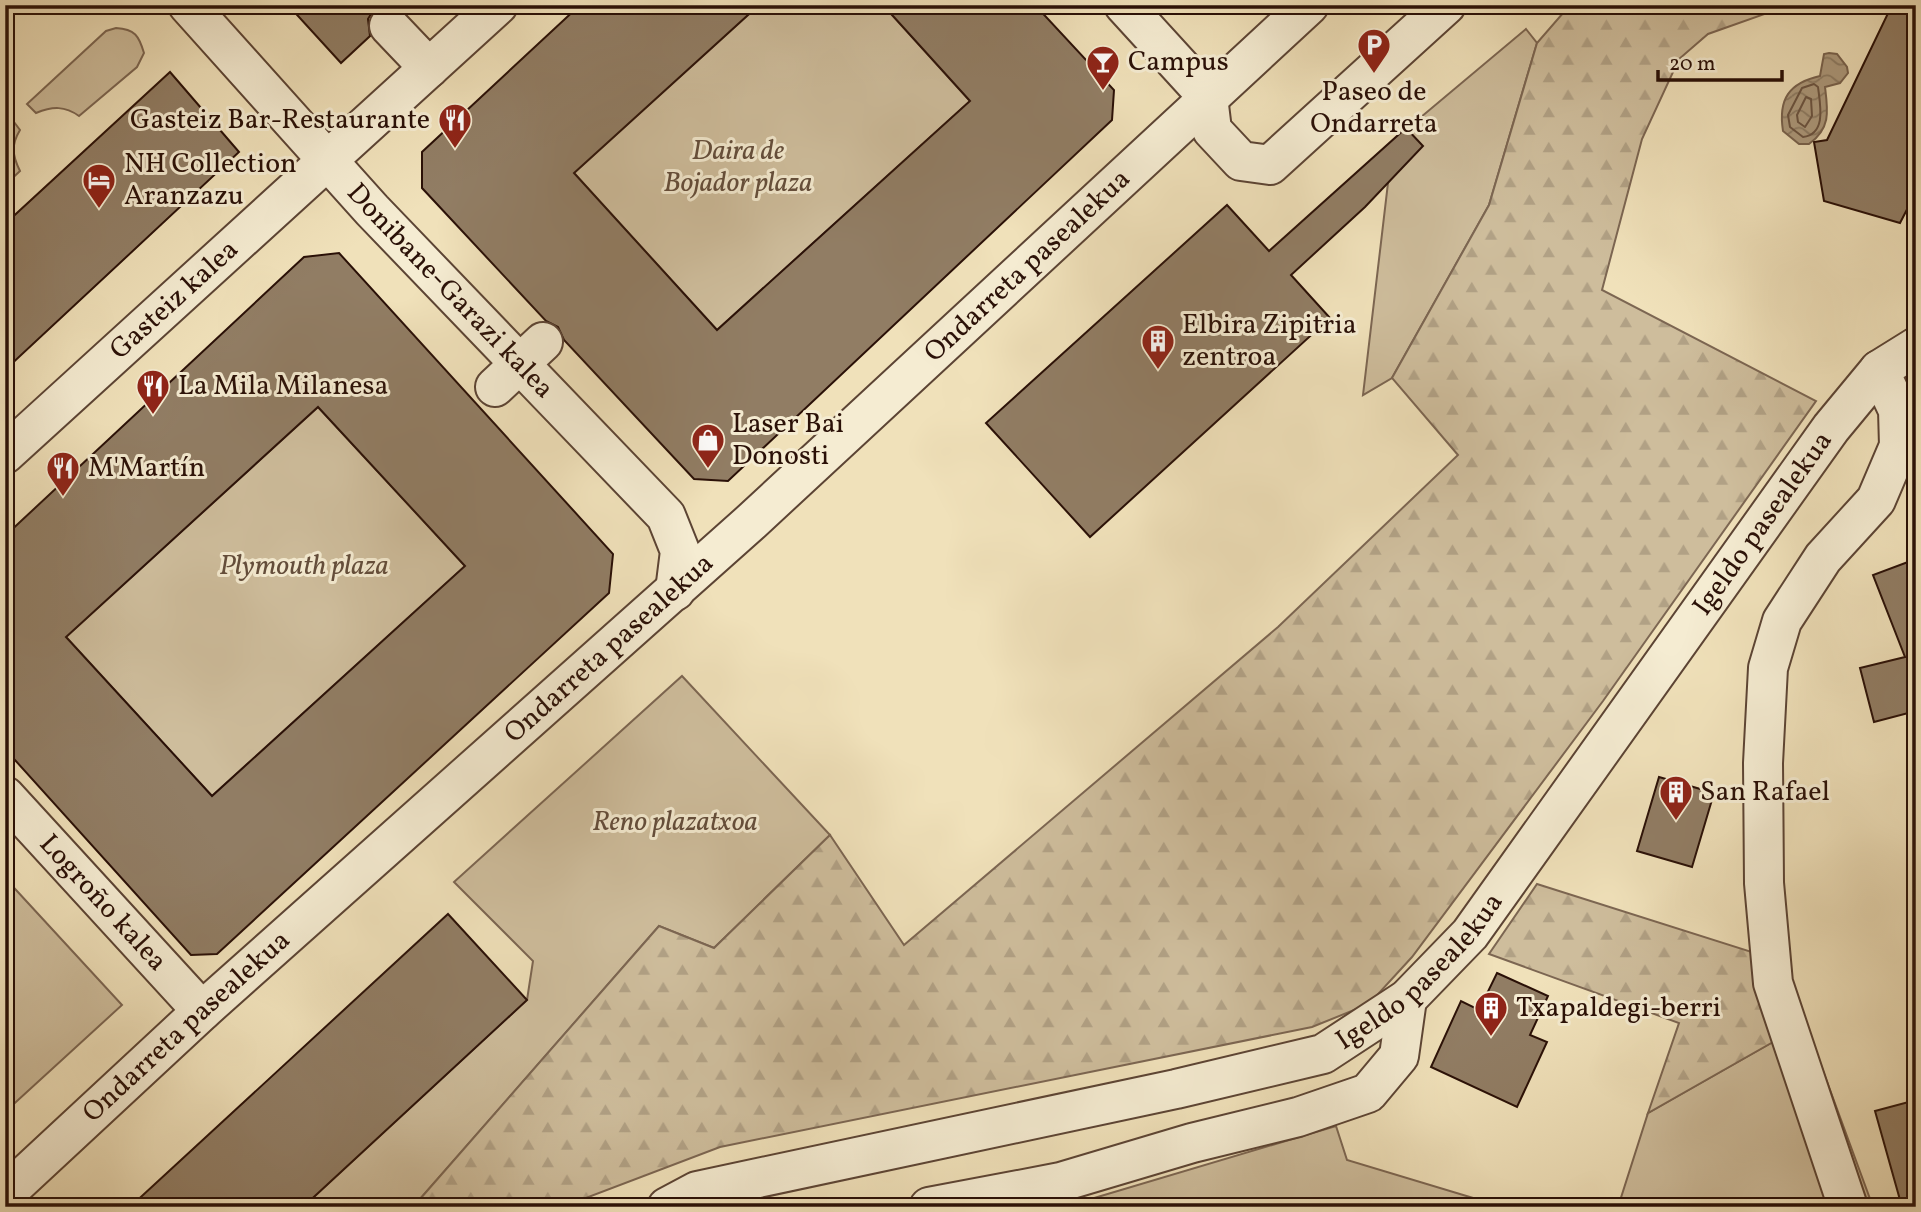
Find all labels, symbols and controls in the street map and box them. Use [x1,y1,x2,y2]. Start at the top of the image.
parking icon: Paseo de Ondarreta [1355,26,1393,75]
scale bar [1658,38,1783,82]
bar icon: Campus [1084,43,1122,92]
place label: Campus [1128,43,1229,82]
text: 20 m [1669,50,1715,79]
place label: Paseo de Ondarreta [1310,73,1438,144]
place label: Gasteiz Bar-Restaurante [130,101,430,140]
restaurant icon: Gasteiz Bar-Restaurante [436,101,474,150]
park label: Daira de Bojador plaza [664,132,812,203]
place label: NH Collection Aranzazu [124,145,297,216]
street label: Ondarreta pasealekua [916,160,1139,372]
hotel icon: NH Collection Aranzazu [80,161,118,210]
street label: Donibane-Garazi kalea [337,175,563,407]
street label: Gasteiz kalea [101,231,247,369]
place label: Elbira Zipitria zentroa [1182,306,1357,377]
building icon: Elbira Zipitria zentroa [1139,322,1177,371]
restaurant icon: La Mila Milanesa [134,367,172,416]
place label: La Mila Milanesa [178,367,388,406]
place label: Laser Bai Donosti [732,405,844,476]
shop icon: Laser Bai Donosti [689,421,727,470]
street label: Igeldo pasealekua [1684,423,1842,624]
restaurant icon: M'Martín [44,449,82,498]
place label: M'Martín [88,449,205,488]
street label: Ondarreta pasealekua [496,544,722,752]
park label: Plymouth plaza [219,547,389,586]
building icon: San Rafael [1657,773,1695,822]
place label: San Rafael [1700,773,1830,812]
park label: Reno plazatxoa [592,803,758,842]
street label: Logroño kalea [30,826,176,980]
street label: Igeldo pasealekua [1328,885,1513,1060]
street label: Ondarreta pasealekua [74,922,299,1132]
building icon: Txapaldegi-berri [1472,989,1510,1038]
place label: Txapaldegi-berri [1516,989,1721,1028]

